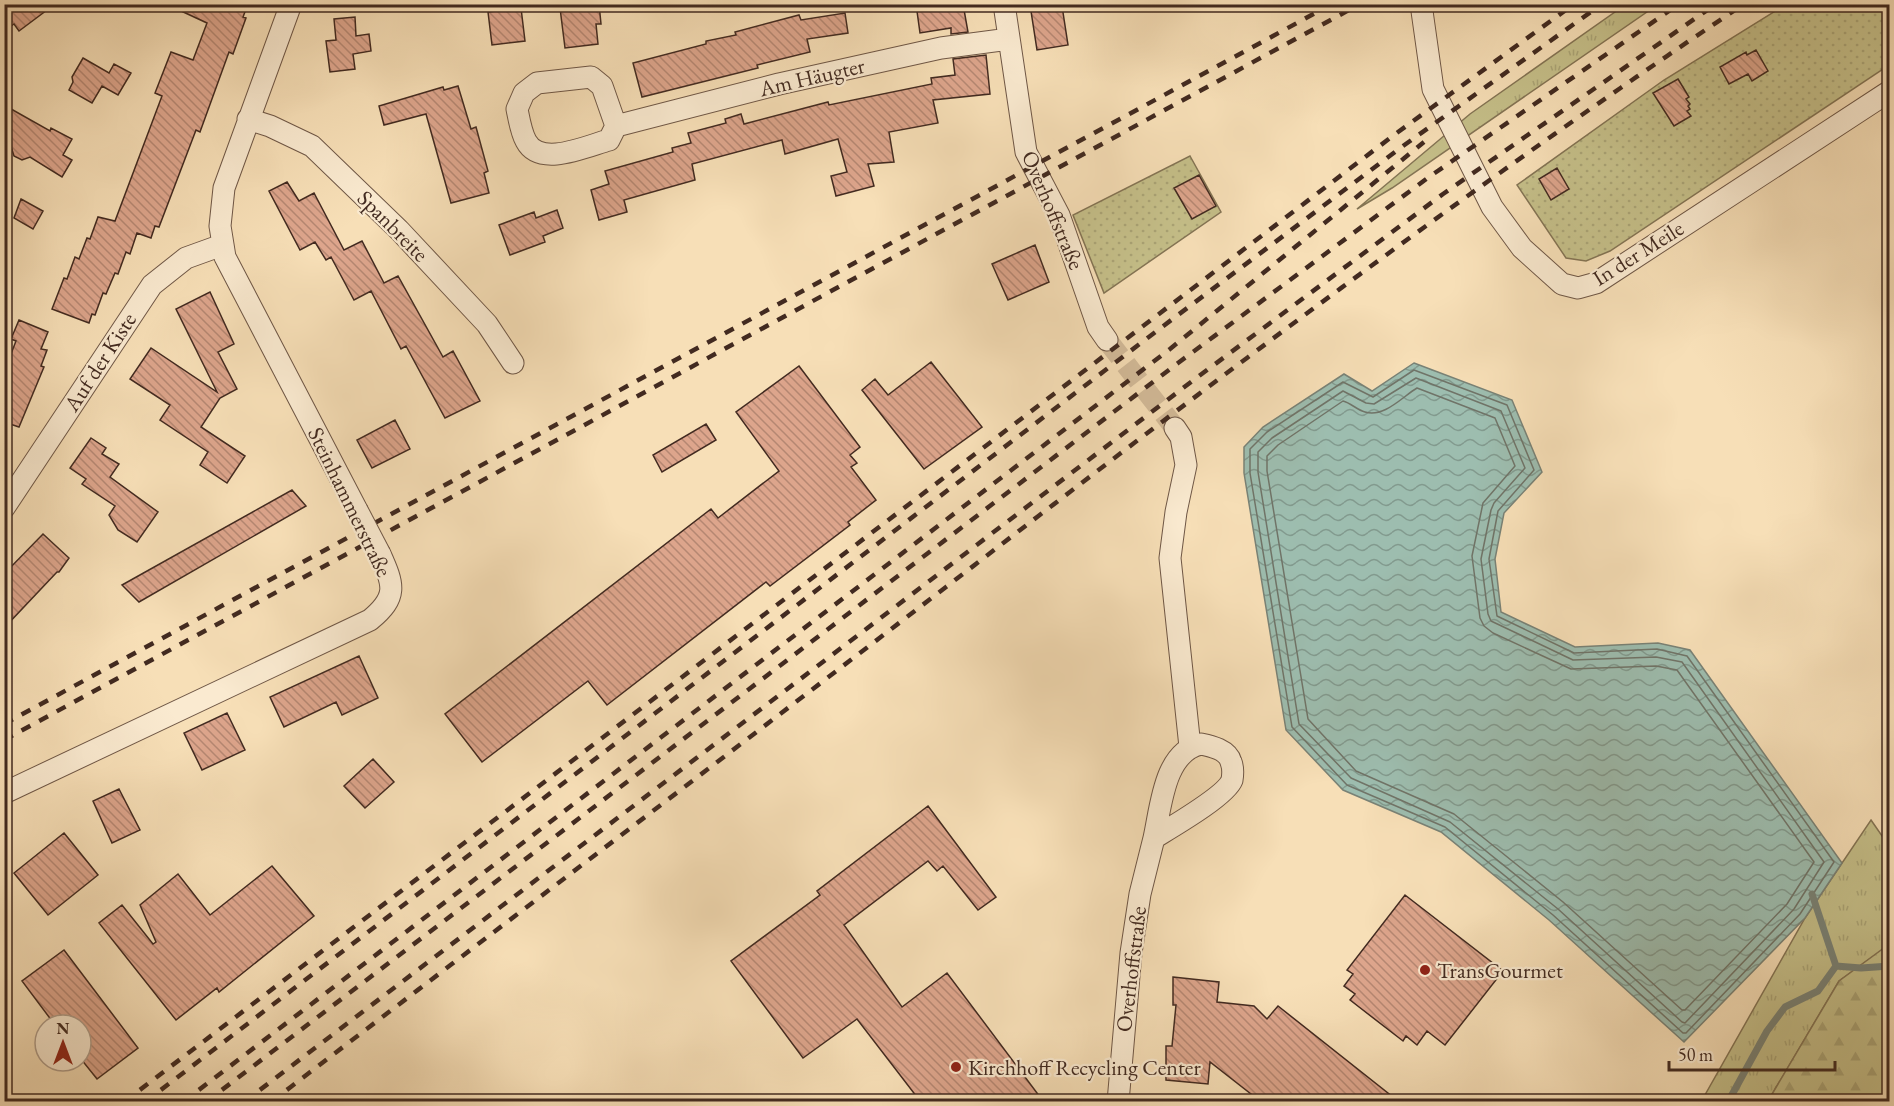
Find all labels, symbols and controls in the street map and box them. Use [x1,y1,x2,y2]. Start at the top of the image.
street label: Am Häugter [755,51,868,103]
street label: Overhoffstraße [1015,146,1091,274]
street label: Spanbreite [351,184,435,268]
street label: In der Meile [1587,213,1689,292]
street label: Auf der Kiste [57,307,143,418]
street label: Steinhammerstraße [301,422,399,582]
street label: Overhoffstraße [1109,904,1153,1034]
place label: TransGourmet [1437,956,1563,985]
marker: TransGourmet [1418,963,1432,977]
north arrow [33,1013,93,1073]
text: N [57,1018,70,1039]
scale bar [1669,1034,1836,1072]
text: 50 m [1678,1043,1713,1066]
place label: Kirchhoff Recycling Center [968,1053,1201,1082]
marker: Kirchhoff Recycling Center [949,1060,963,1074]

